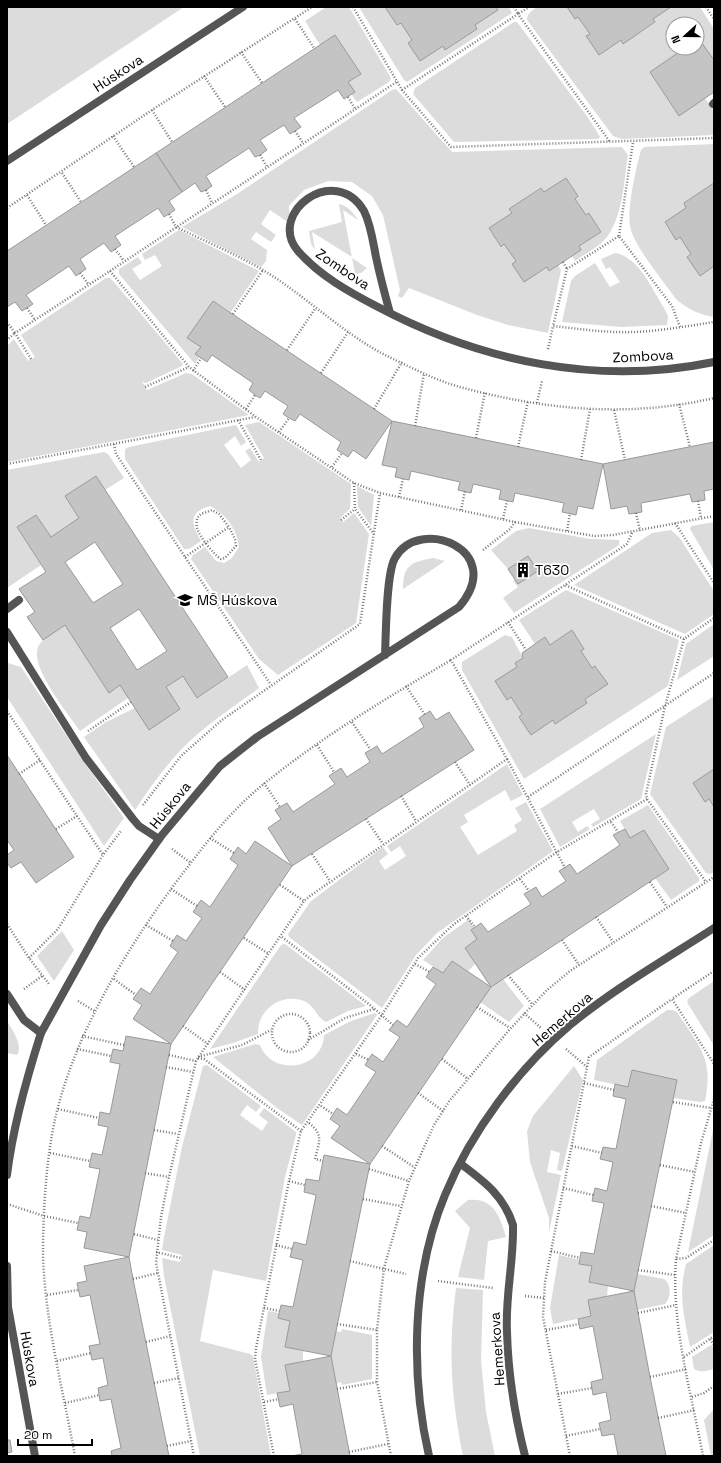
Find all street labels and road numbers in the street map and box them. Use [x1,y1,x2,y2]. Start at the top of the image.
street label: Húskova [90,50,146,96]
street label: Zombova [313,244,373,294]
street label: Zombova [612,345,674,367]
street label: Húskova [145,778,195,832]
street label: Hemerkova [528,988,596,1050]
street label: Hemerkova [485,1311,509,1387]
street label: Húskova [16,1330,44,1388]

